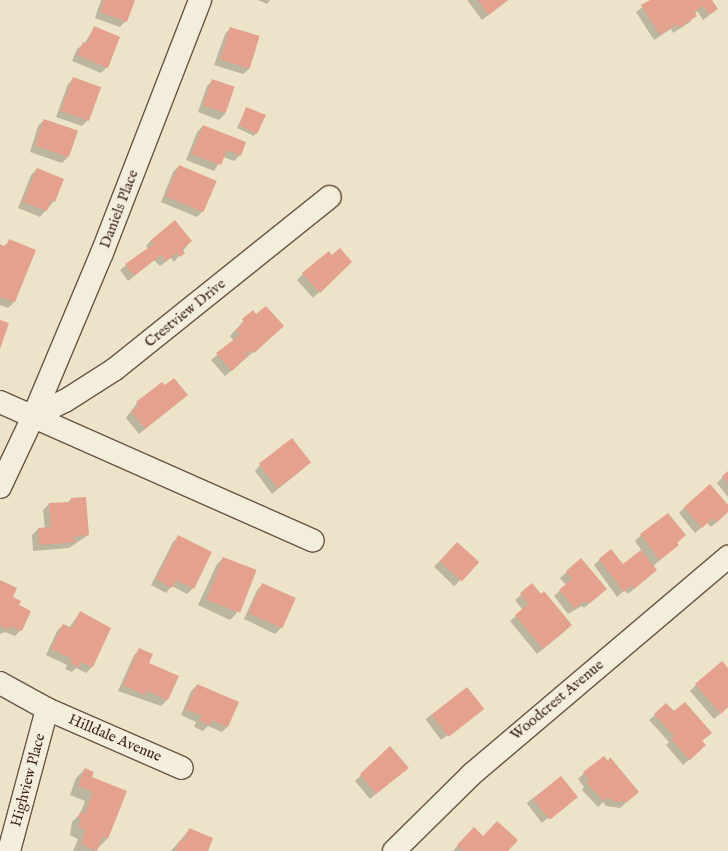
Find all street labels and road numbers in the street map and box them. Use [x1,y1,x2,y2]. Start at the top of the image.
street label: Daniels Place [96,167,142,251]
street label: Crestview Drive [141,275,229,351]
street label: Woodcrest Avenue [507,656,607,744]
street label: Hilldale Avenue [66,710,164,766]
street label: Highview Place [7,731,49,829]

